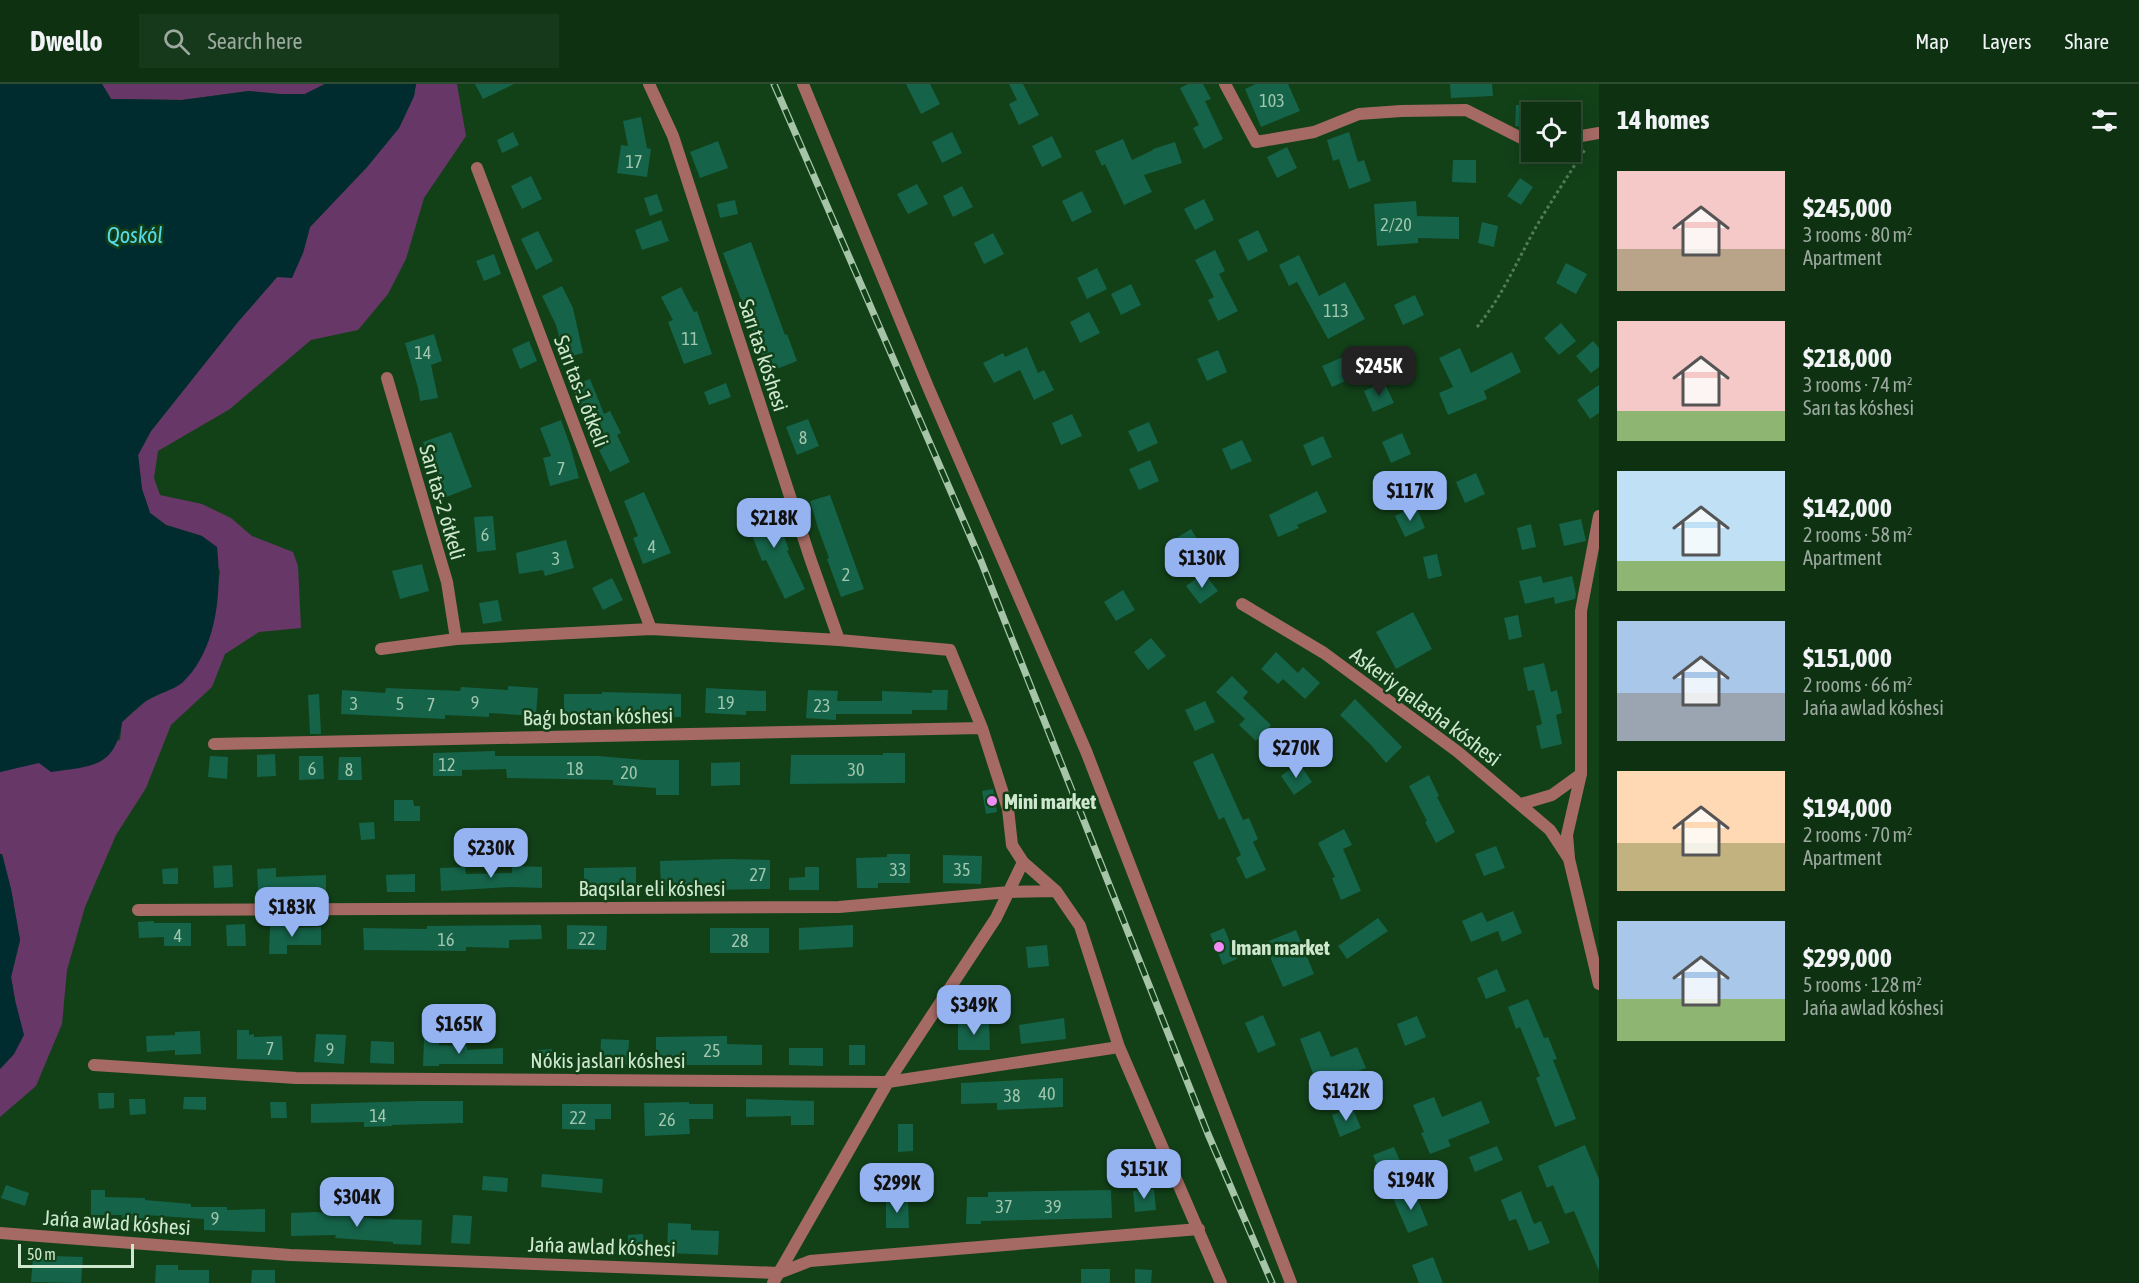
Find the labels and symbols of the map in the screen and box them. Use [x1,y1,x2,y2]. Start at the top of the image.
house number: 103 [1259,90,1285,111]
house number: 17 [626,151,642,172]
house number: 2/20 [1380,214,1412,235]
water label: Qoskól [107,222,163,248]
street label: Sarı tas kóshesi [735,296,793,414]
house number: 113 [1323,300,1349,321]
house number: 11 [682,328,698,349]
street label: Sarı tas-1 ótkeli [550,332,614,450]
house number: 14 [415,342,431,363]
pin: $245K [1337,346,1421,397]
house number: 8 [799,427,807,448]
street label: Sarı tas-2 ótkeli [415,442,471,562]
house number: 7 [557,458,565,479]
pin: $117K [1368,471,1452,522]
pin: $218K [732,498,816,549]
house number: 6 [481,524,489,545]
house number: 4 [648,536,656,557]
pin: $130K [1160,538,1244,589]
house number: 3 [552,548,560,569]
house number: 2 [842,564,850,585]
street label: Askeriy qalasha kóshesi [1346,642,1506,770]
house number: 9 [471,692,479,713]
house number: 19 [718,692,734,713]
house number: 3 [350,693,358,714]
house number: 5 [396,693,404,714]
house number: 7 [427,694,435,715]
house number: 23 [814,695,830,716]
street label: Baǵı bostan kóshesi [522,703,674,729]
pin: $270K [1254,728,1338,779]
house number: 12 [439,754,455,775]
house number: 6 [308,758,316,779]
house number: 18 [567,758,583,779]
house number: 8 [345,759,353,780]
house number: 30 [848,759,864,780]
house number: 20 [621,762,637,783]
place label: Mini market [1004,789,1096,813]
marker: Mini market [985,794,999,808]
pin: $230K [449,828,533,879]
house number: 33 [890,859,906,880]
house number: 35 [954,859,970,880]
house number: 27 [750,864,766,885]
street label: Baqsılar eli kóshesi [578,876,726,900]
pin: $183K [250,887,334,938]
house number: 4 [174,925,182,946]
house number: 22 [579,928,595,949]
house number: 16 [438,929,454,950]
house number: 28 [732,930,748,951]
place label: Iman market [1231,935,1330,959]
marker: Iman market [1212,940,1226,954]
pin: $349K [932,985,1016,1036]
pin: $165K [417,1004,501,1055]
house number: 7 [266,1038,274,1059]
house number: 9 [326,1039,334,1060]
house number: 25 [704,1040,720,1061]
street label: Nókis jasları kóshesi [530,1048,686,1072]
pin: $142K [1304,1071,1388,1122]
house number: 40 [1039,1083,1055,1104]
house number: 38 [1004,1085,1020,1106]
house number: 14 [370,1105,386,1126]
house number: 22 [570,1107,586,1128]
house number: 26 [659,1109,675,1130]
pin: $151K [1102,1149,1186,1200]
pin: $194K [1369,1160,1453,1211]
pin: $299K [855,1163,939,1214]
pin: $304K [315,1177,399,1228]
house number: 37 [996,1196,1012,1217]
house number: 39 [1045,1196,1061,1217]
street label: Jańa awlad kóshesi [42,1205,192,1239]
house number: 9 [211,1208,219,1229]
street label: Jańa awlad kóshesi [528,1231,676,1261]
scale bar [18,1241,134,1268]

